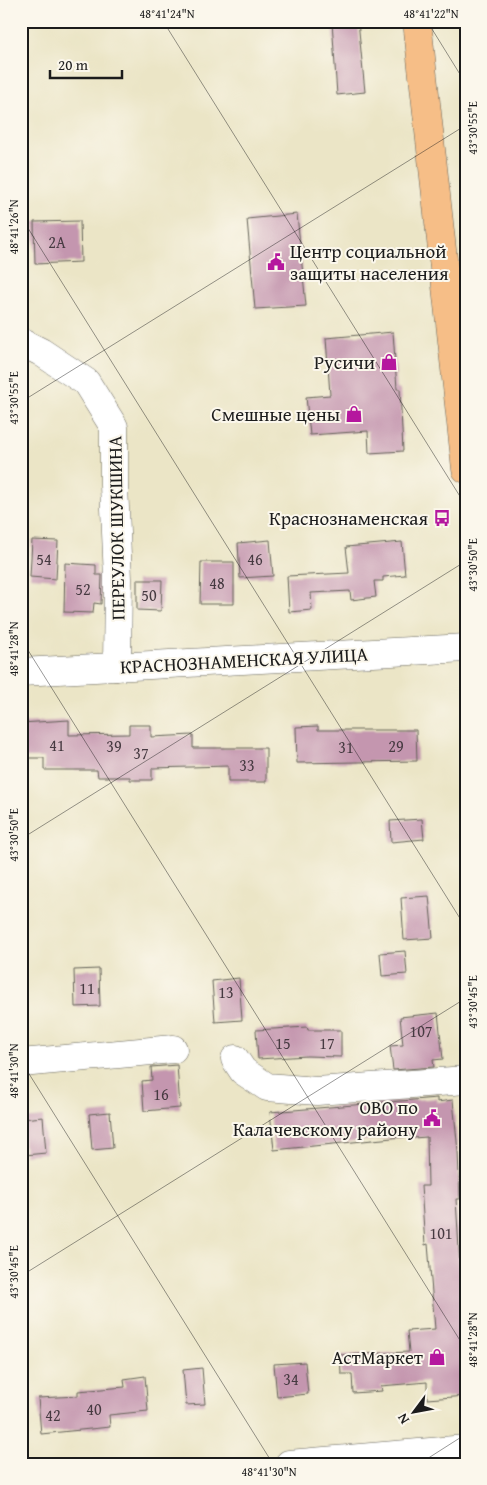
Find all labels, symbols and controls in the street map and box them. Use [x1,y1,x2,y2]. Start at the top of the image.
text: 48°41'24"N [139,5,195,22]
text: 48°41'22"N [403,5,459,22]
scale bar [50,48,122,80]
text: 20 m [58,54,89,75]
text: 43°30'55"E [464,101,481,155]
text: 48°41'26"N [5,199,22,255]
house number: 2А [48,230,66,254]
place label: Центр социальной защиты населения [290,237,449,287]
public building icon: Центр социальной защиты населения [266,252,286,272]
place label: Русичи [314,348,375,376]
shop icon: Русичи [379,352,399,372]
text: 43°30'55"E [5,371,22,425]
place label: Смешные цены [211,400,340,428]
shop icon: Смешные цены [344,404,364,424]
street label: ПЕРЕУЛОК ШУКШИНА [100,435,132,621]
place label: Краснознаменская [269,504,428,532]
bus stop icon: Краснознаменская [432,508,452,528]
text: 43°30'50"E [464,538,481,592]
house number: 54 [36,547,52,571]
house number: 46 [247,547,263,571]
house number: 48 [209,571,225,595]
house number: 52 [75,577,91,601]
house number: 50 [141,583,157,607]
text: 48°41'28"N [5,621,22,677]
street label: КРАСНОЗНАМЕНСКАЯ УЛИЦА [119,640,369,680]
house number: 41 [49,733,65,757]
house number: 39 [106,734,122,758]
house number: 29 [388,734,404,758]
house number: 31 [338,735,354,759]
house number: 37 [133,741,149,765]
house number: 33 [239,753,255,777]
text: 43°30'50"E [5,808,22,862]
text: 43°30'45"E [464,975,481,1029]
house number: 11 [79,976,95,1000]
house number: 13 [218,980,234,1004]
house number: 107 [409,1019,433,1043]
house number: 15 [275,1031,291,1055]
house number: 17 [319,1031,335,1055]
text: 48°41'30"N [5,1043,22,1099]
house number: 16 [153,1082,169,1106]
place label: ОВО по Калачевскому району [233,1093,418,1143]
public building icon: ОВО по Калачевскому району [422,1108,442,1128]
house number: 101 [429,1221,453,1245]
text: 43°30'45"E [5,1245,22,1299]
text: 48°41'28"N [464,1312,481,1368]
place label: АстМаркет [332,1343,424,1371]
shop icon: АстМаркет [427,1347,447,1367]
house number: 34 [283,1367,299,1391]
north arrow [390,1388,440,1438]
house number: 40 [86,1397,102,1421]
house number: 42 [45,1403,61,1427]
text: N [392,1409,414,1428]
text: 48°41'30"N [241,1463,297,1480]

